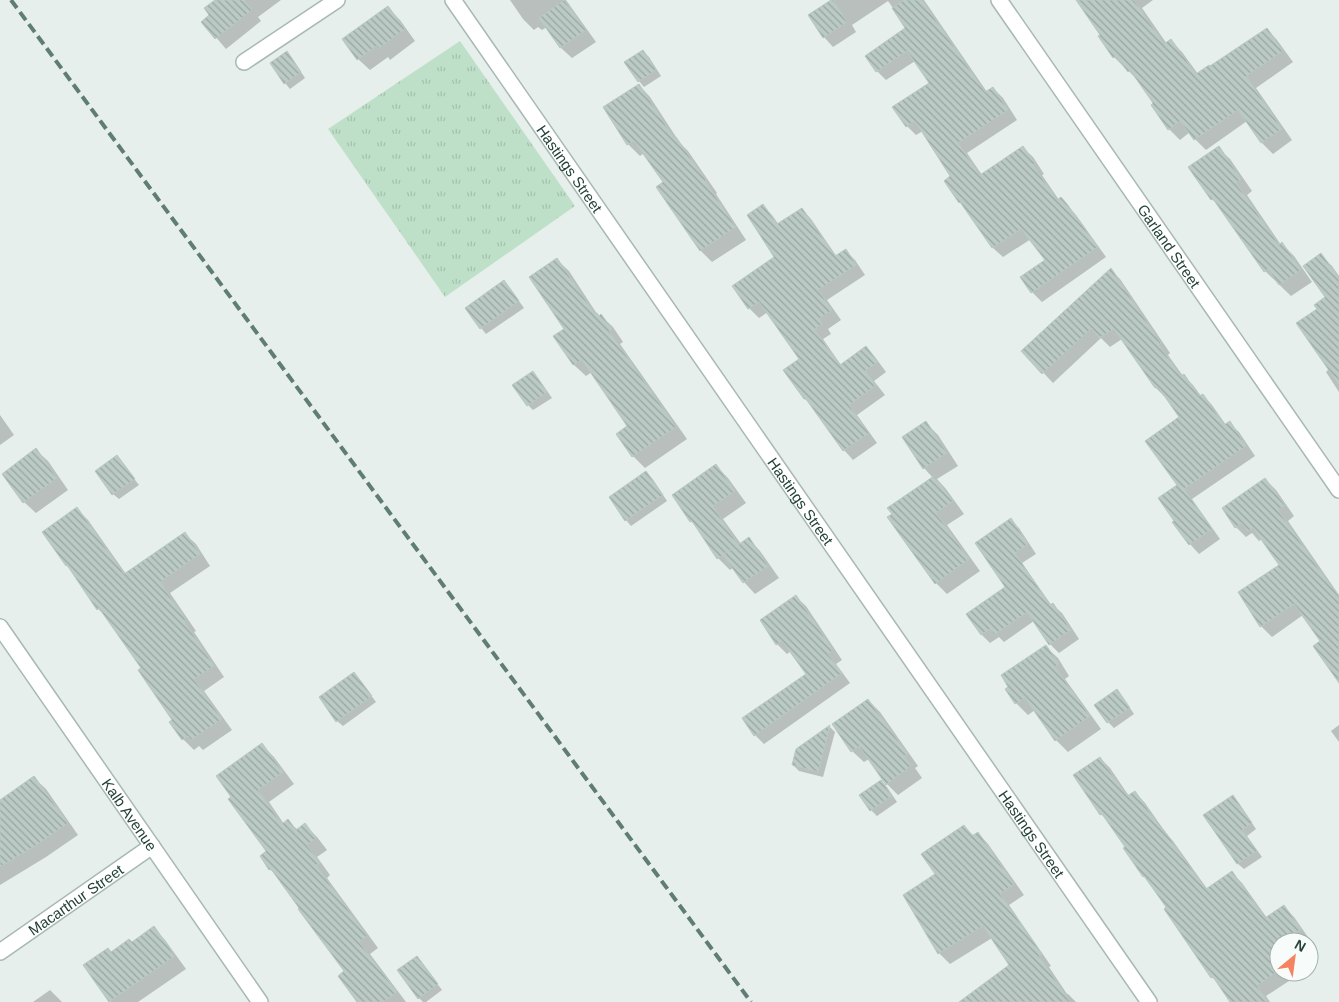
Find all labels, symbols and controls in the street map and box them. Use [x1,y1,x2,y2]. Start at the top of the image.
street label: Hastings Street [534,121,607,216]
street label: Garland Street [1135,201,1205,291]
street label: Hastings Street [765,454,838,549]
street label: Kalb Avenue [99,775,161,854]
street label: Hastings Street [996,787,1069,881]
street label: Macarthur Street [25,860,127,938]
north arrow [1269,932,1319,982]
text: N [1292,936,1309,955]

